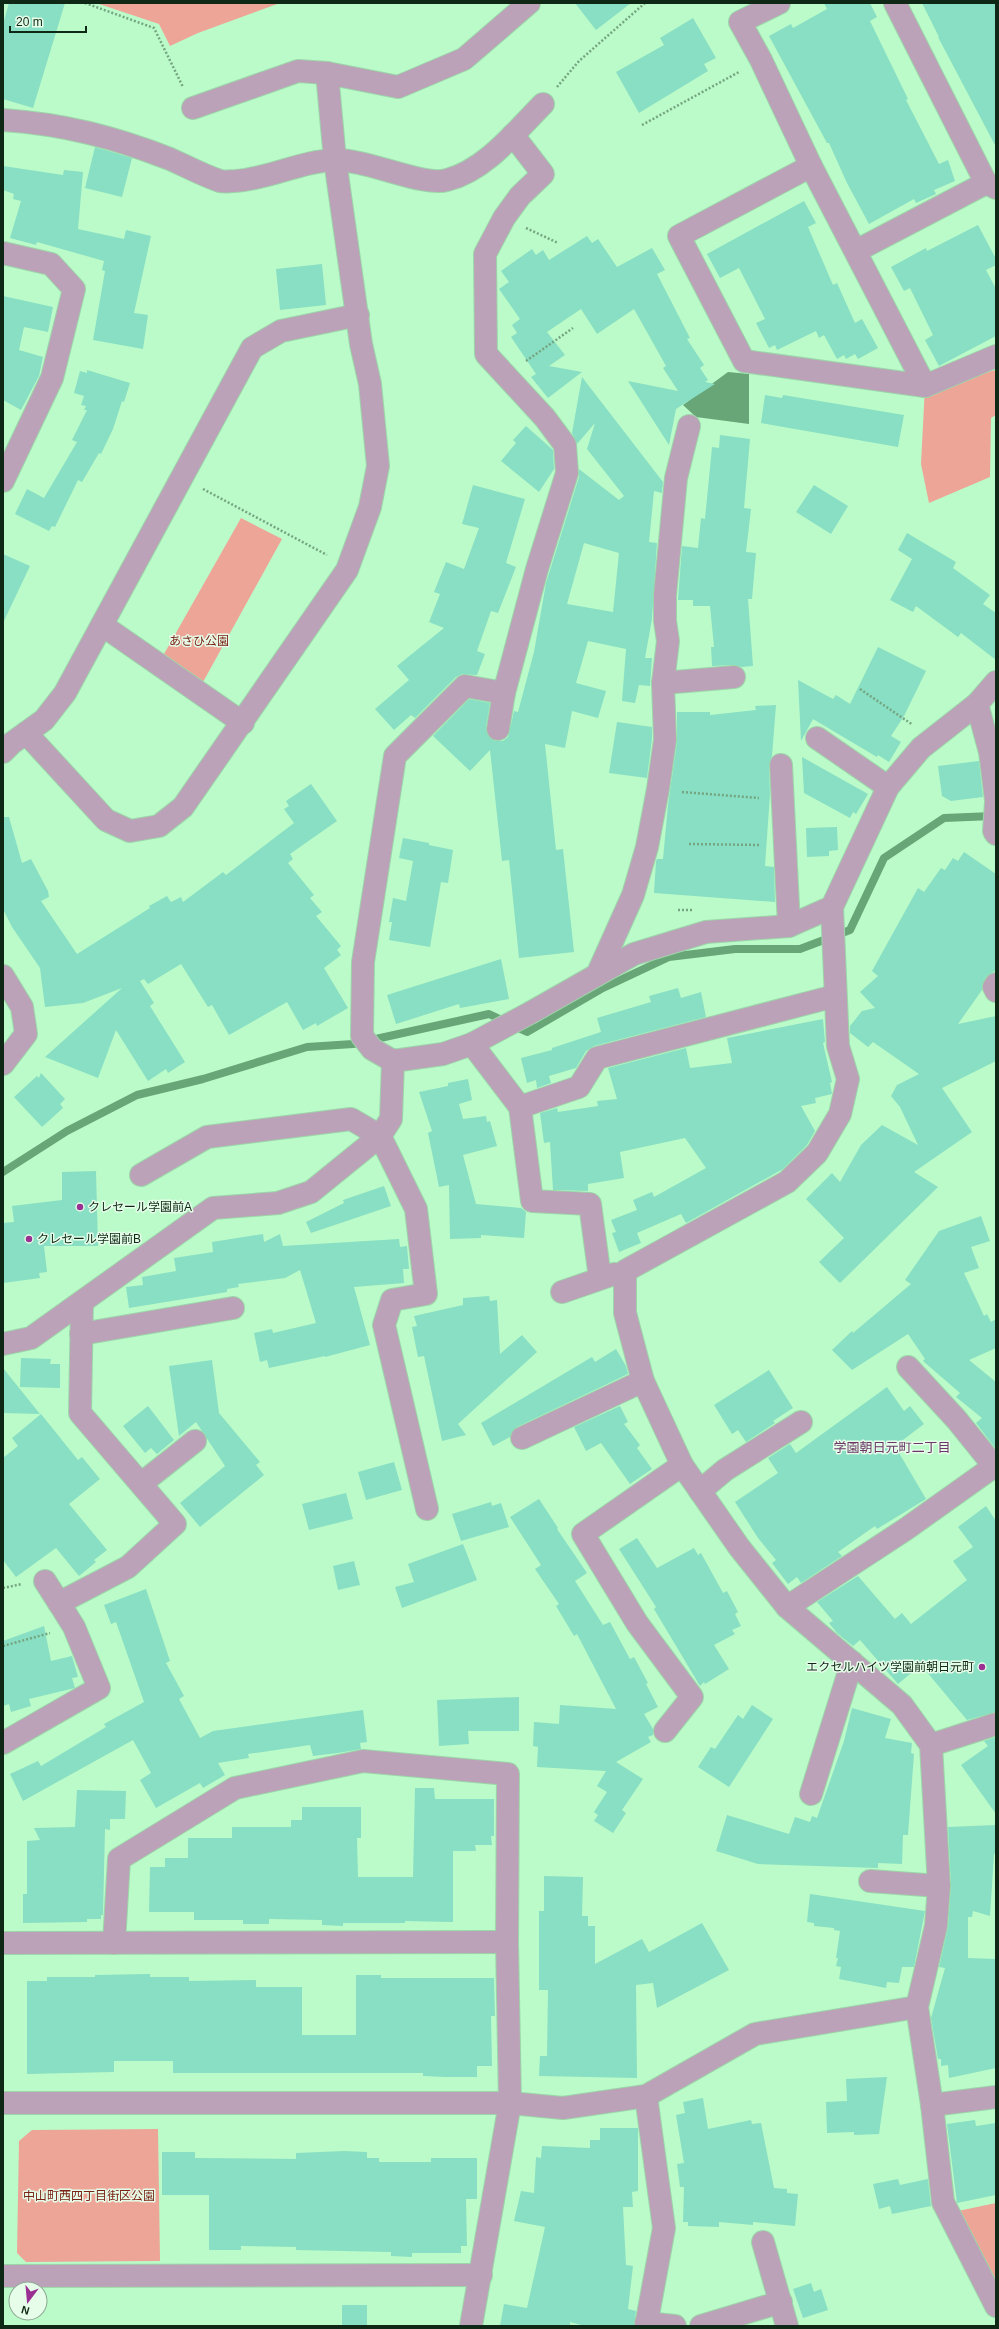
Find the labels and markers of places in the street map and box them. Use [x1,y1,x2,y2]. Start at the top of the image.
place label: クレセール学園前A [88,1200,192,1214]
marker: クレセール学園前A [75,1202,85,1212]
place label: クレセール学園前B [37,1232,141,1246]
marker: クレセール学園前B [24,1234,34,1244]
place label: エクセルハイツ学園前朝日元町 [806,1660,974,1674]
marker: エクセルハイツ学園前朝日元町 [977,1662,987,1672]

